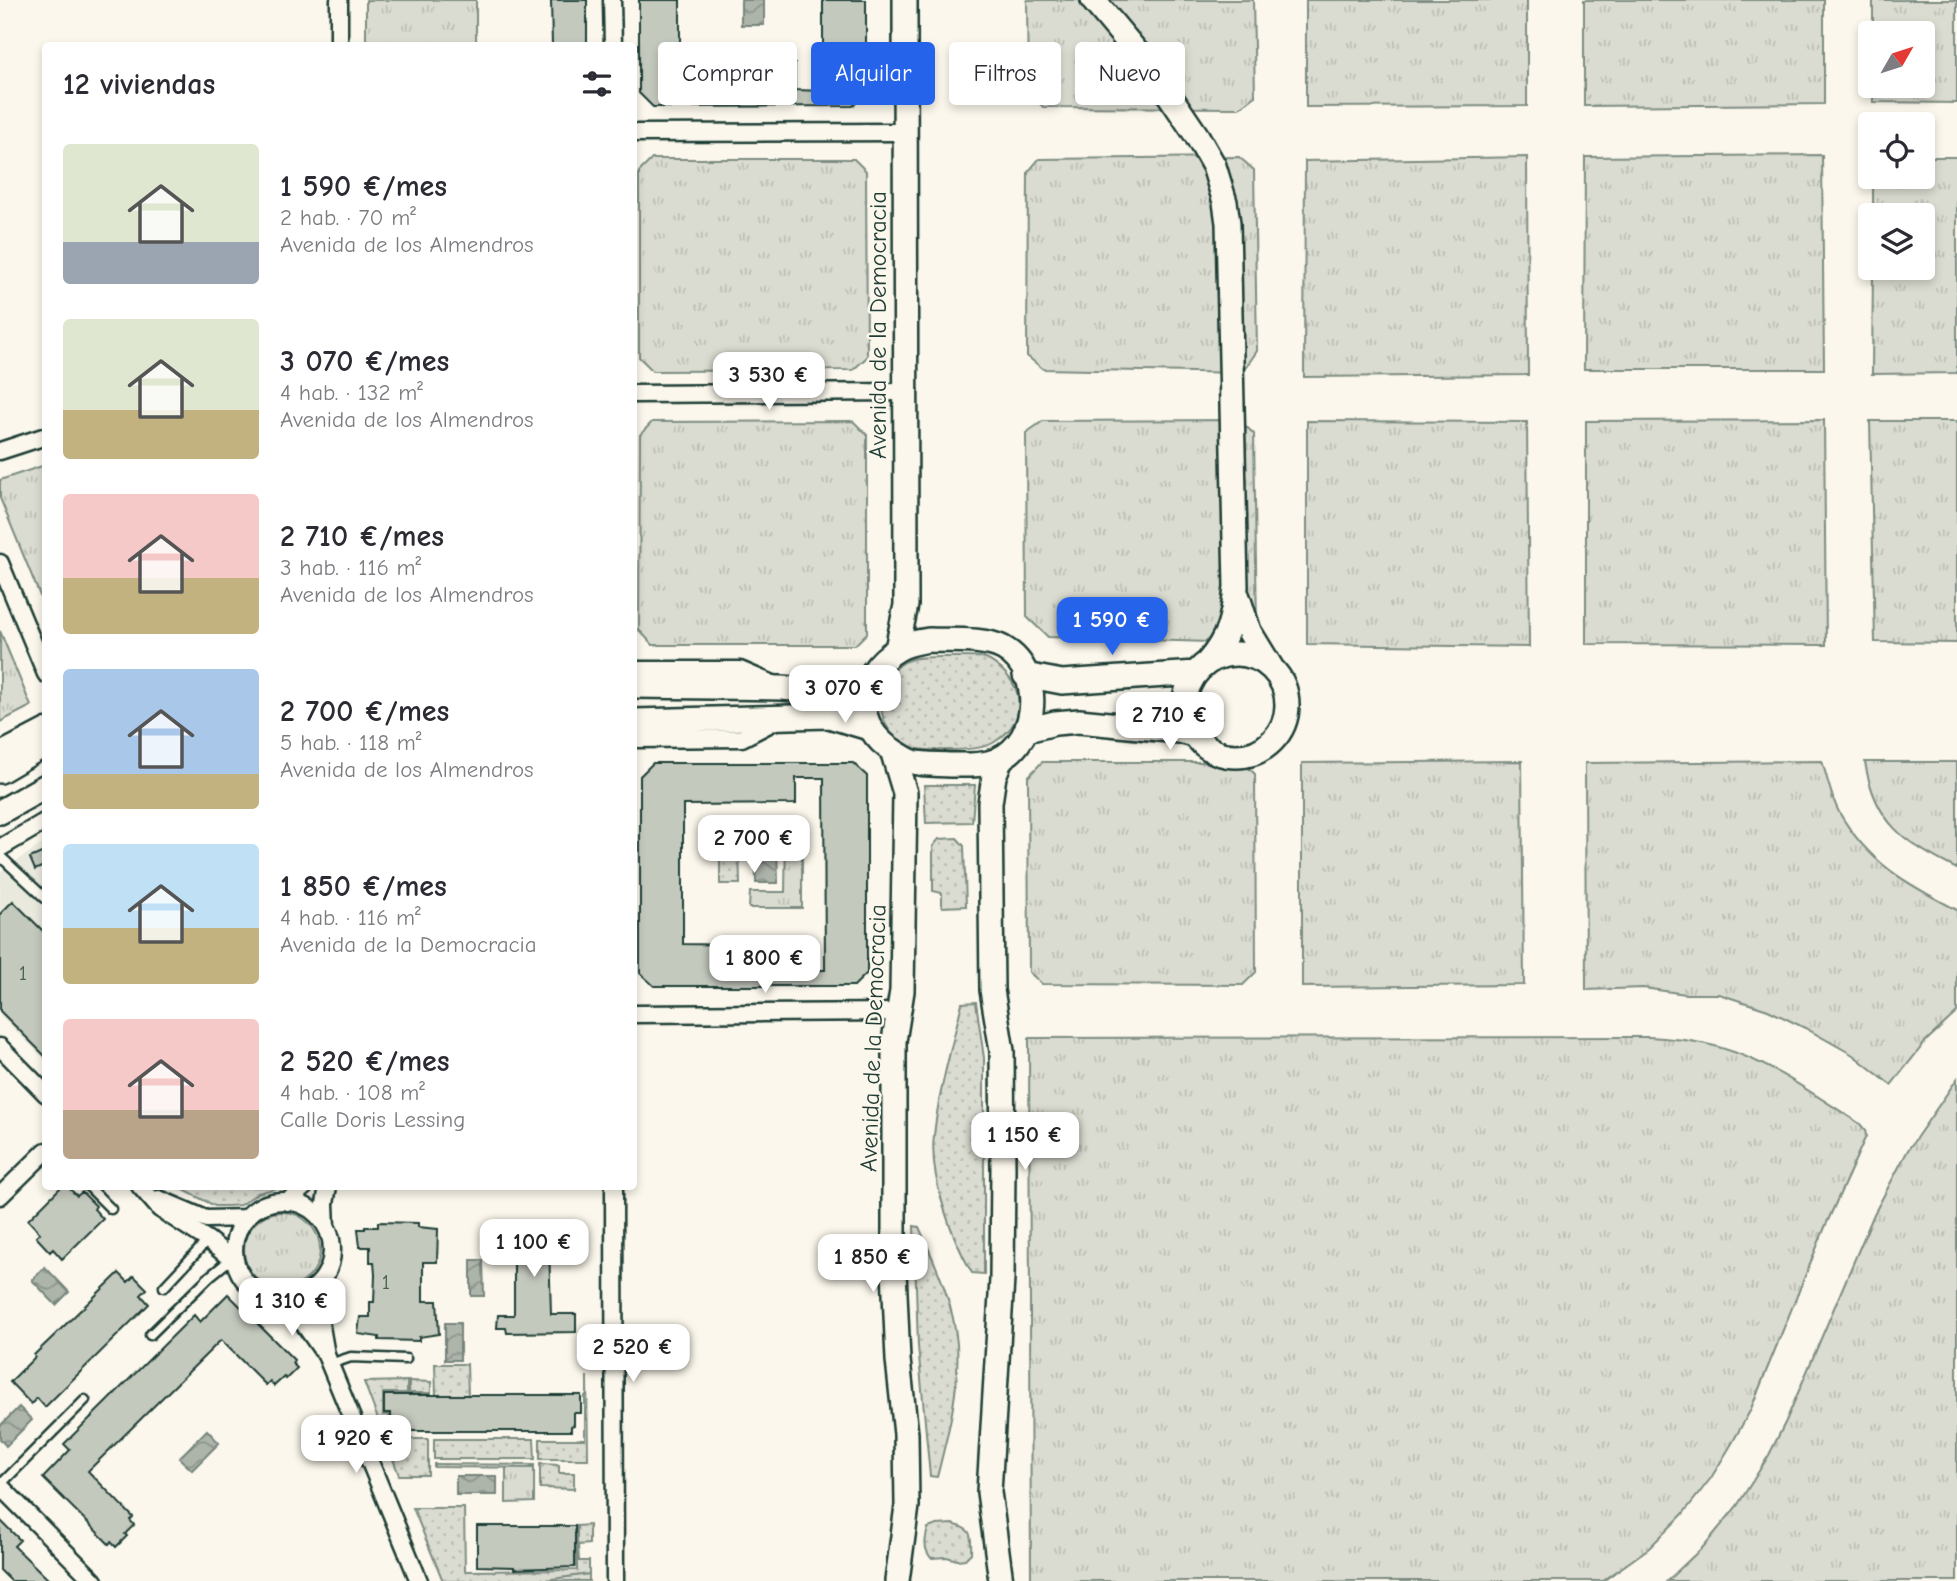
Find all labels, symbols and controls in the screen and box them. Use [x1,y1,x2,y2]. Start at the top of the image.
north arrow [1858,21,1936,98]
map controls [1858,21,1935,280]
chip: Comprar [658,42,797,105]
chip: Alquilar [811,42,935,105]
chip: Filtros [949,42,1061,105]
chip: Nuevo [1075,42,1185,105]
icon: filters [578,65,616,103]
text: 12 viviendas [63,67,215,102]
button: locate [1858,112,1935,189]
text: 1 590 €/mes [280,169,447,204]
icon: home [119,172,203,256]
street label: Avenida de la Democracia [864,191,892,459]
button: layers [1858,203,1935,280]
text: 2 hab. · 70 m² [280,204,416,231]
text: Avenida de los Almendros [280,231,534,258]
text: 3 070 €/mes [280,344,449,379]
icon: home [119,347,203,431]
pin: 3 530 € [704,352,834,412]
text: 3 530 € [729,361,809,388]
text: 4 hab. · 132 m² [280,379,423,406]
text: Avenida de los Almendros [280,406,534,433]
text: 2 710 €/mes [280,519,444,554]
icon: home [119,522,203,606]
text: 3 hab. · 116 m² [280,554,421,581]
text: Avenida de los Almendros [280,581,534,608]
pin: 1 590 € [1047,598,1177,657]
text: 1 590 € [1073,606,1151,633]
pin: 3 070 € [780,666,910,725]
text: 3 070 € [805,674,885,701]
pin: 2 710 € [1105,692,1235,752]
text: 2 700 €/mes [280,694,449,729]
icon: home [119,697,203,781]
text: 2 710 € [1132,701,1208,728]
text: 5 hab. · 118 m² [280,729,422,756]
text: Avenida de los Almendros [280,756,534,783]
pin: 2 700 € [689,816,819,875]
text: 2 700 € [714,824,794,851]
text: 1 850 €/mes [280,869,447,904]
icon: home [119,872,203,956]
text: 4 hab. · 116 m² [280,904,421,931]
street label: Avenida de la Democracia [854,904,892,1172]
text: Avenida de la Democracia [280,931,537,958]
pin: 1 800 € [700,936,830,995]
text: 1 800 € [725,944,805,971]
house number: 1 [19,961,27,985]
text: 2 520 €/mes [280,1044,450,1079]
icon: home [119,1047,203,1131]
text: 4 hab. · 108 m² [280,1079,425,1106]
text: Calle Doris Lessing [280,1106,465,1133]
pin: 1 150 € [960,1112,1090,1172]
text: 1 150 € [987,1121,1063,1148]
pin: 1 100 € [469,1220,599,1279]
text: 1 100 € [496,1228,572,1255]
pin: 1 850 € [808,1234,938,1294]
text: 1 850 € [834,1243,912,1270]
house number: 1 [382,1270,390,1294]
pin: 1 310 € [227,1278,357,1338]
text: 1 310 € [255,1287,329,1314]
pin: 2 520 € [568,1324,698,1384]
text: 2 520 € [593,1333,673,1360]
pin: 1 920 € [291,1416,421,1475]
text: 1 920 € [317,1424,395,1451]

